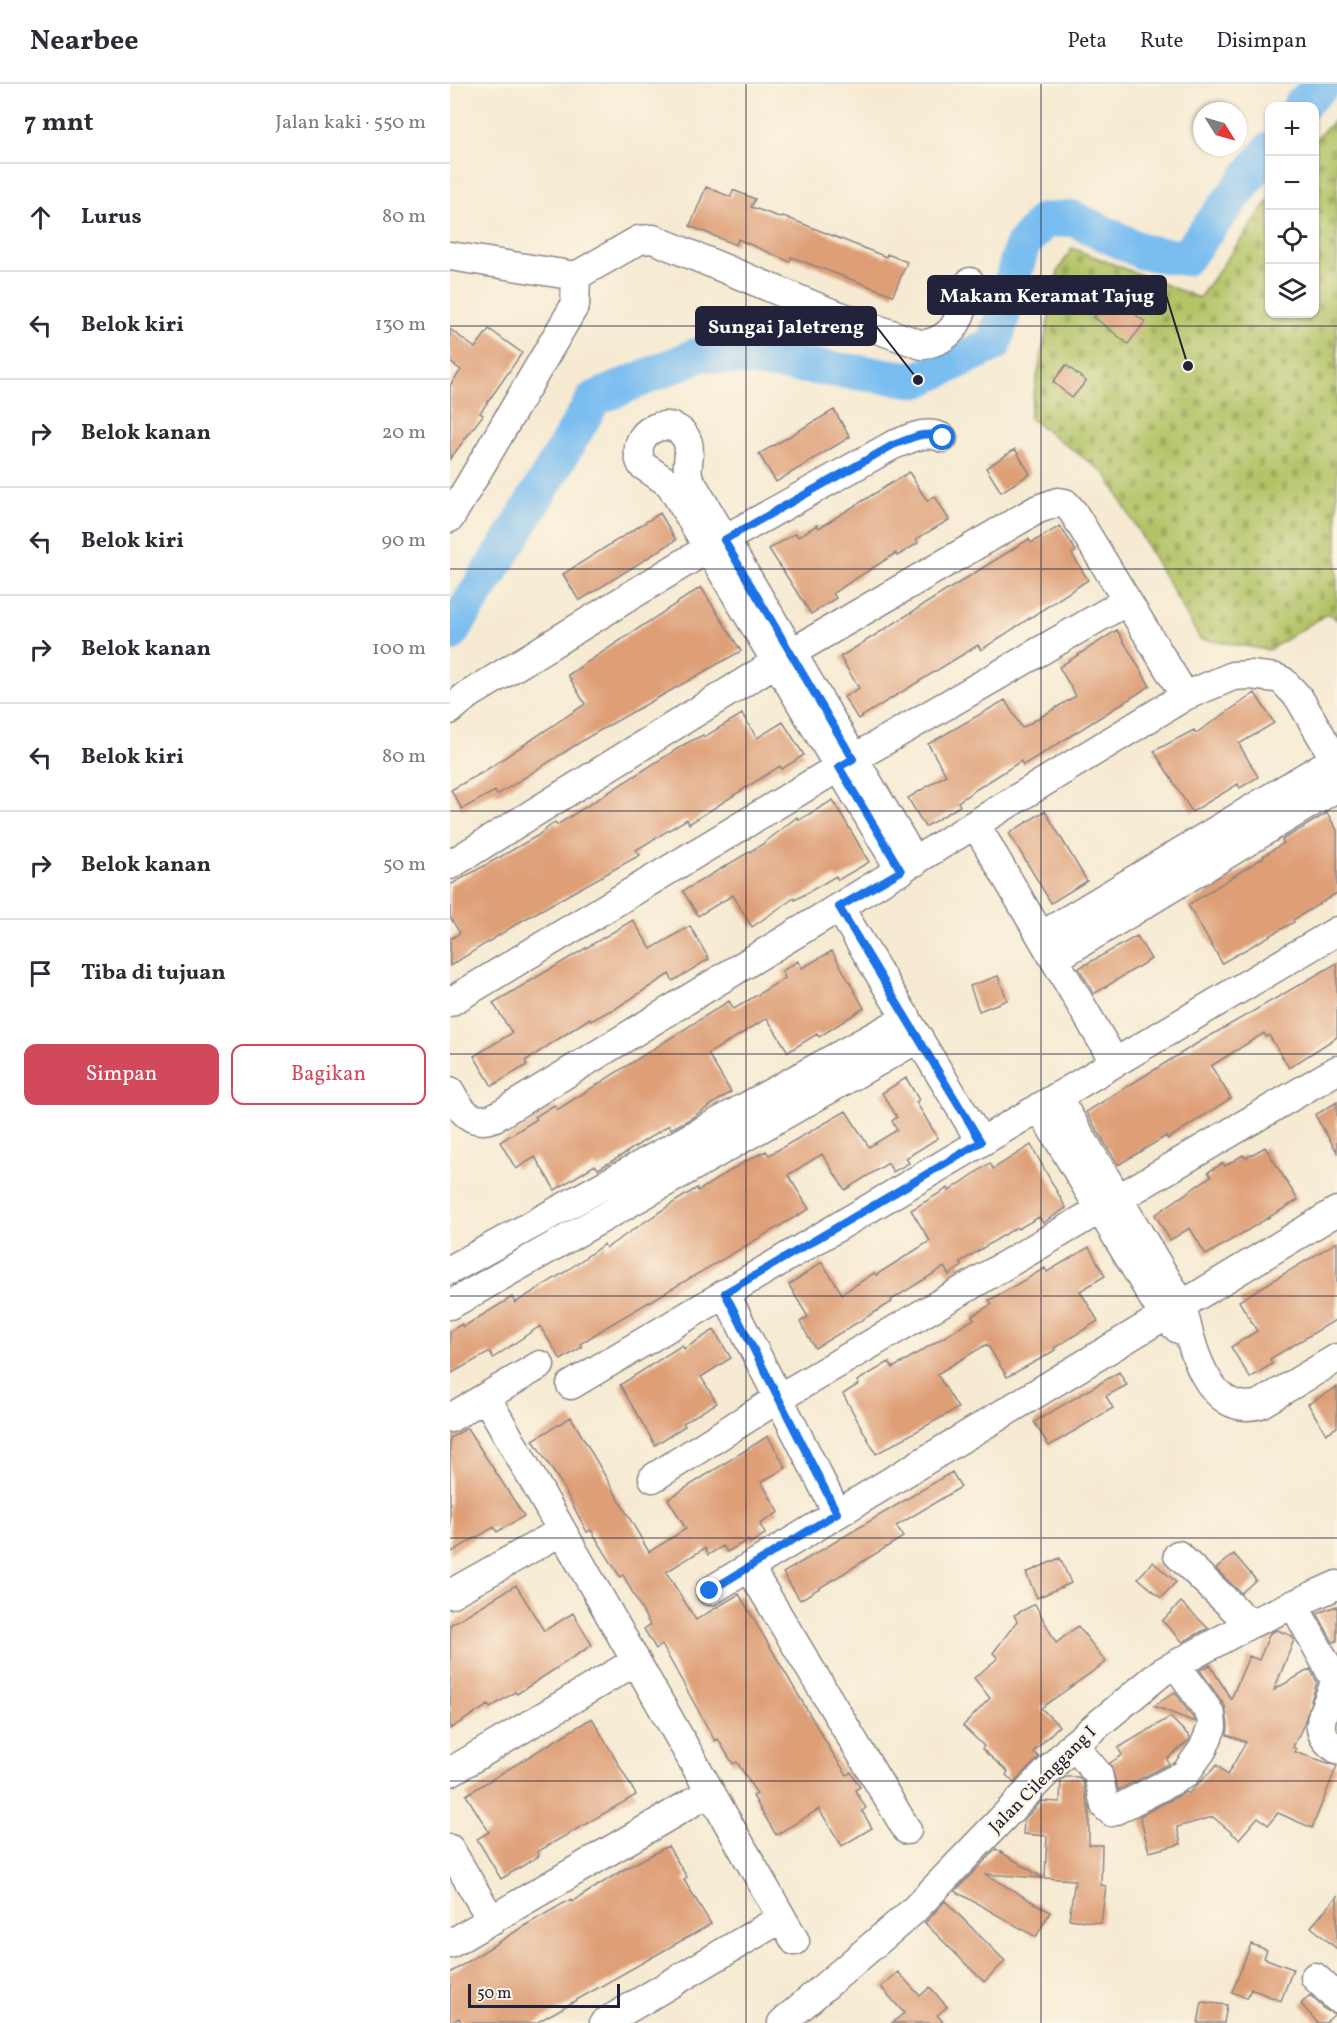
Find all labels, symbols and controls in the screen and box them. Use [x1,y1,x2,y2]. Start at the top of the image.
text: Nearbee [30,22,139,61]
text: Peta [1068,27,1107,56]
text: Rute [1140,27,1183,56]
text: Disimpan [1216,27,1307,56]
north arrow [1193,102,1247,156]
map controls [1265,102,1319,318]
button: + [1265,102,1319,156]
text: 7 mnt [24,105,93,141]
text: Jalan kaki · 550 m [275,109,426,137]
button: − [1265,156,1319,210]
icon: ahead [24,201,57,234]
text: Lurus [81,202,142,233]
text: 80 m [382,203,426,231]
button: locate [1265,210,1319,264]
button: layers [1265,264,1319,318]
callout: Makam Keramat Tajug [928,276,1166,314]
text: Makam Keramat Tajug [940,283,1154,311]
callout: Sungai Jaletreng [696,307,876,345]
icon: left [24,309,57,342]
text: Belok kiri [81,310,184,341]
text: 130 m [375,311,426,339]
text: Sungai Jaletreng [708,314,864,342]
icon: right [24,417,57,450]
text: Belok kanan [81,418,211,449]
text: 20 m [382,419,426,447]
route start [929,424,955,450]
icon: left [24,525,57,558]
text: Belok kiri [81,526,184,557]
text: 90 m [382,527,426,555]
icon: right [24,633,57,666]
text: Belok kanan [81,634,211,665]
text: 100 m [372,635,426,663]
icon: left [24,741,57,774]
text: Belok kiri [81,742,184,773]
text: 80 m [382,743,426,771]
icon: right [24,849,57,882]
text: Belok kanan [81,850,211,881]
text: 50 m [383,851,426,879]
icon: arrive [24,957,57,990]
text: Tiba di tujuan [81,958,226,989]
button: Simpan [24,1044,219,1105]
button: Bagikan [231,1044,426,1105]
route end [696,1577,722,1603]
street label: Jalan Cilenggang I [984,1721,1102,1839]
scale bar [468,1981,620,2008]
text: 50 m [477,1983,511,2005]

